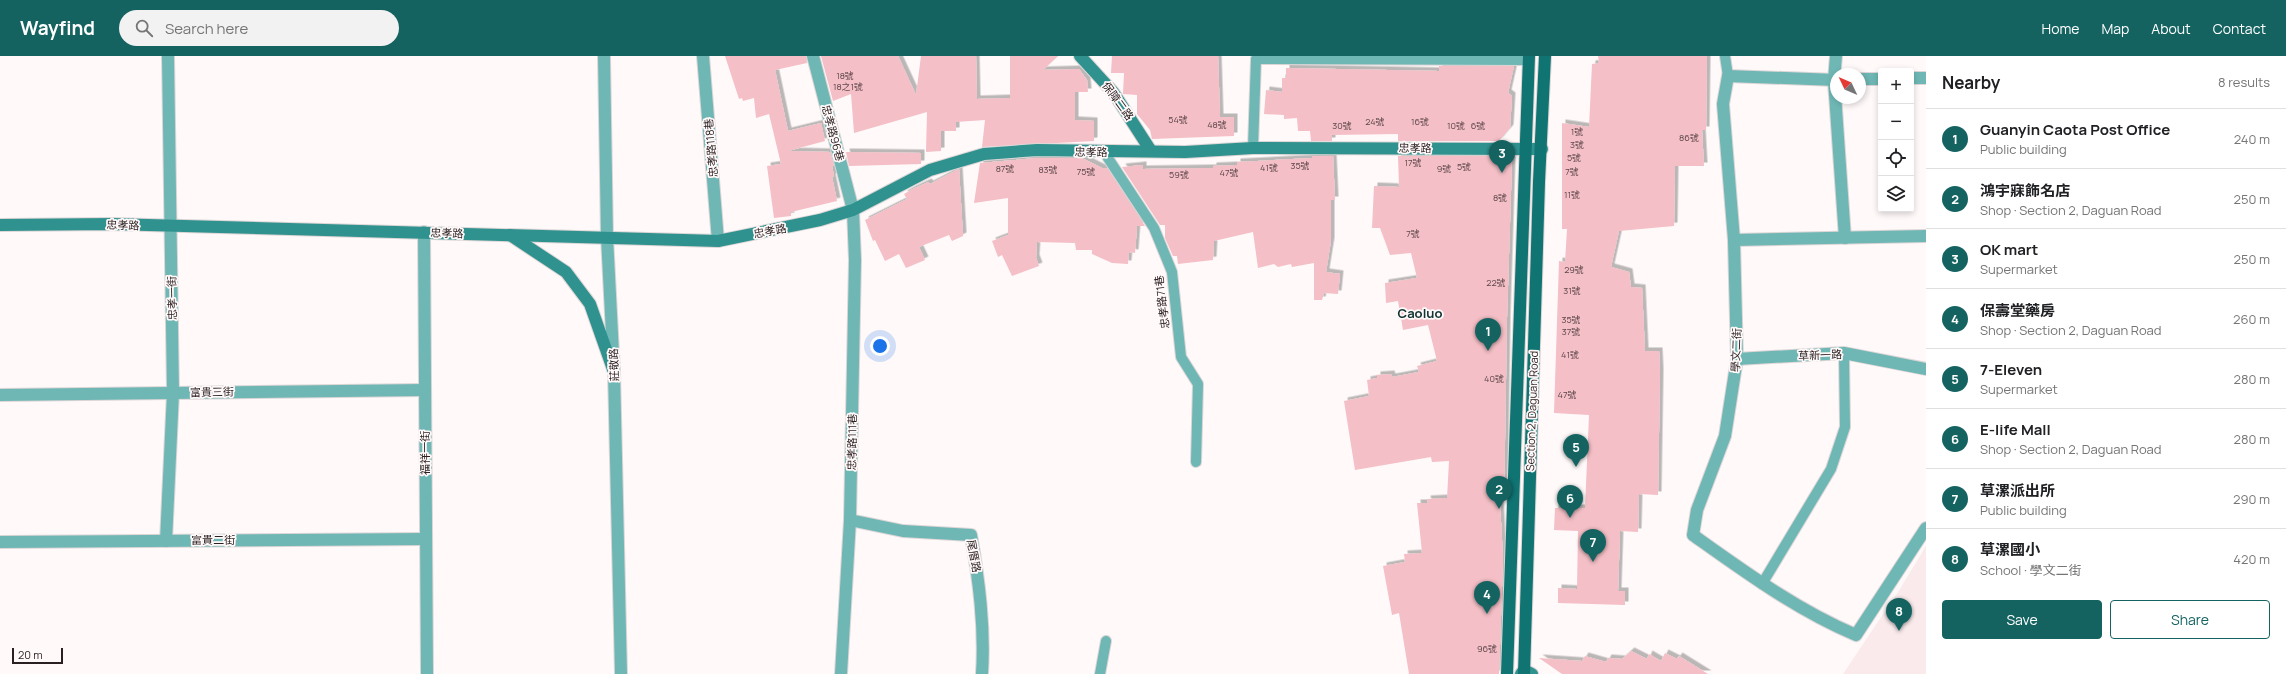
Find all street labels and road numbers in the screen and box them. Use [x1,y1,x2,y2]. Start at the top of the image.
street label: 保障二路 [1099,78,1137,123]
street label: 忠孝路96巷 [819,103,848,163]
street label: 忠孝路118巷 [700,118,721,178]
street label: 忠孝路 [1398,140,1432,155]
street label: 忠孝路 [1074,144,1108,159]
street label: 忠孝路 [106,216,140,233]
street label: 忠孝路 [752,220,788,241]
street label: 忠孝路 [430,224,464,241]
street label: 忠孝路71巷 [1151,274,1172,330]
street label: 忠孝一街 [164,276,179,320]
street label: 學文二街 [1727,328,1744,372]
street label: 草新一路 [1798,346,1842,363]
street label: 莊敬路 [605,348,622,382]
street label: Section 2, Daguan Road [1522,351,1541,471]
street label: 富貴三街 [190,384,234,399]
street label: 忠孝路111巷 [844,413,859,471]
street label: 福祥一街 [417,431,432,475]
street label: 富貴二街 [191,532,235,547]
street label: 尾厝路 [964,538,985,574]

